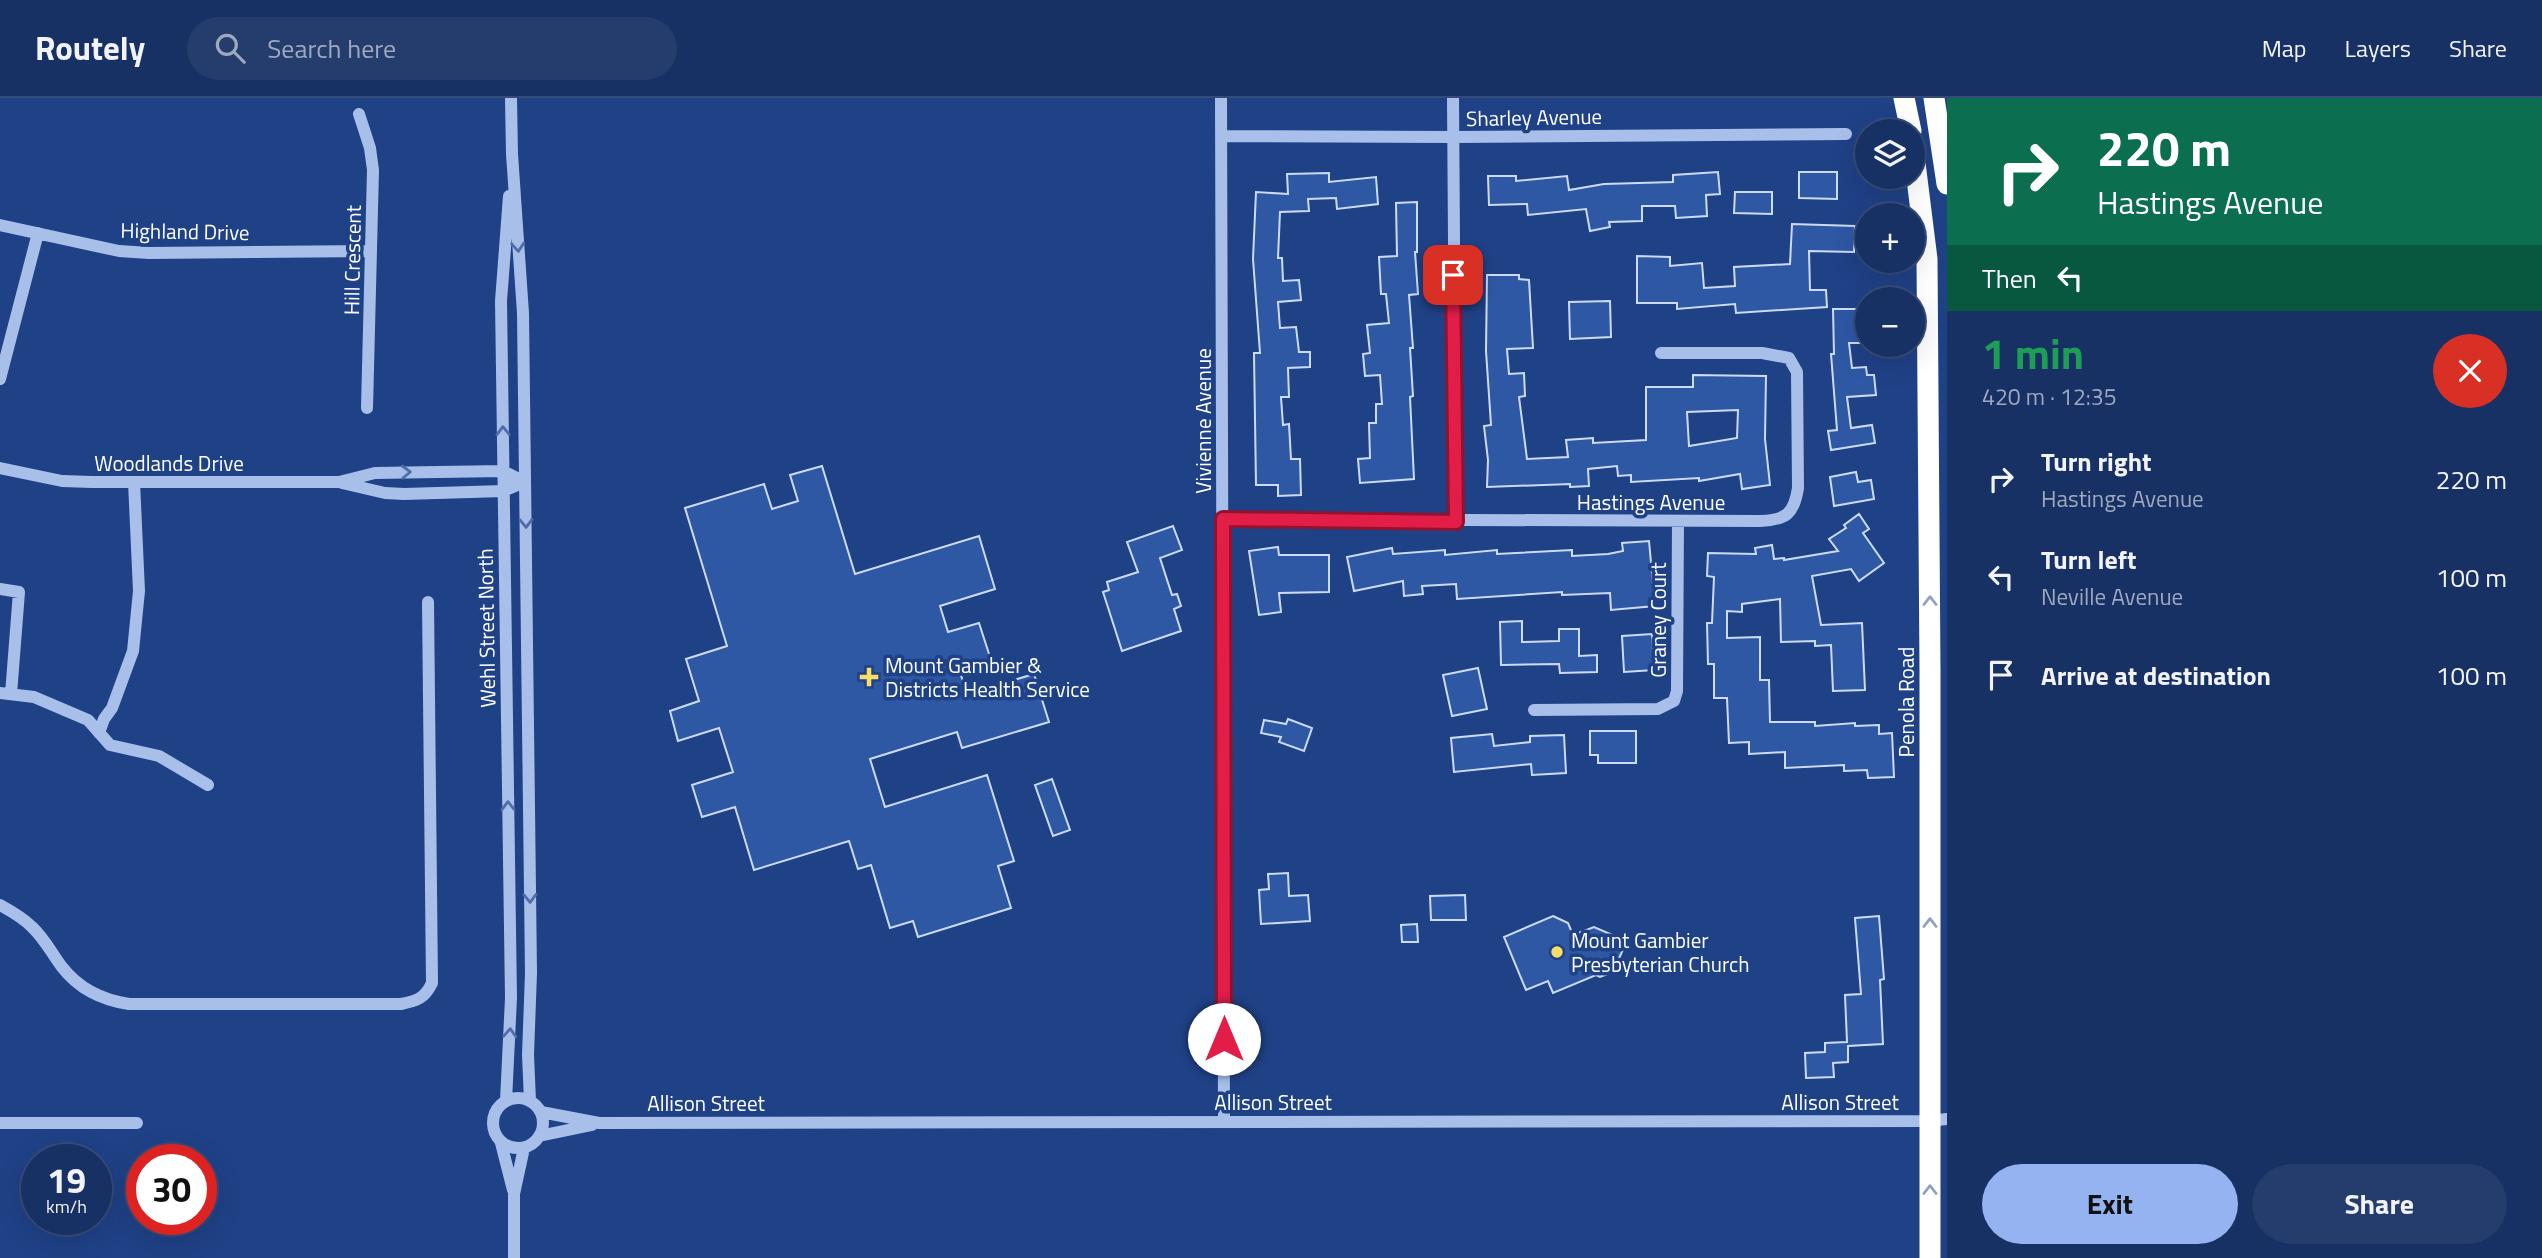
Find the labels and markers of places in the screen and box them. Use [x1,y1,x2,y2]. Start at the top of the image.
pin [1423,245,1483,305]
place label: Mount Gambier & Districts Health Service [885,649,1090,705]
marker: Mount Gambier & Districts Health Service [859,667,879,687]
place label: Mount Gambier Presbyterian Church [1571,924,1749,980]
marker: Mount Gambier Presbyterian Church [1549,944,1565,960]

